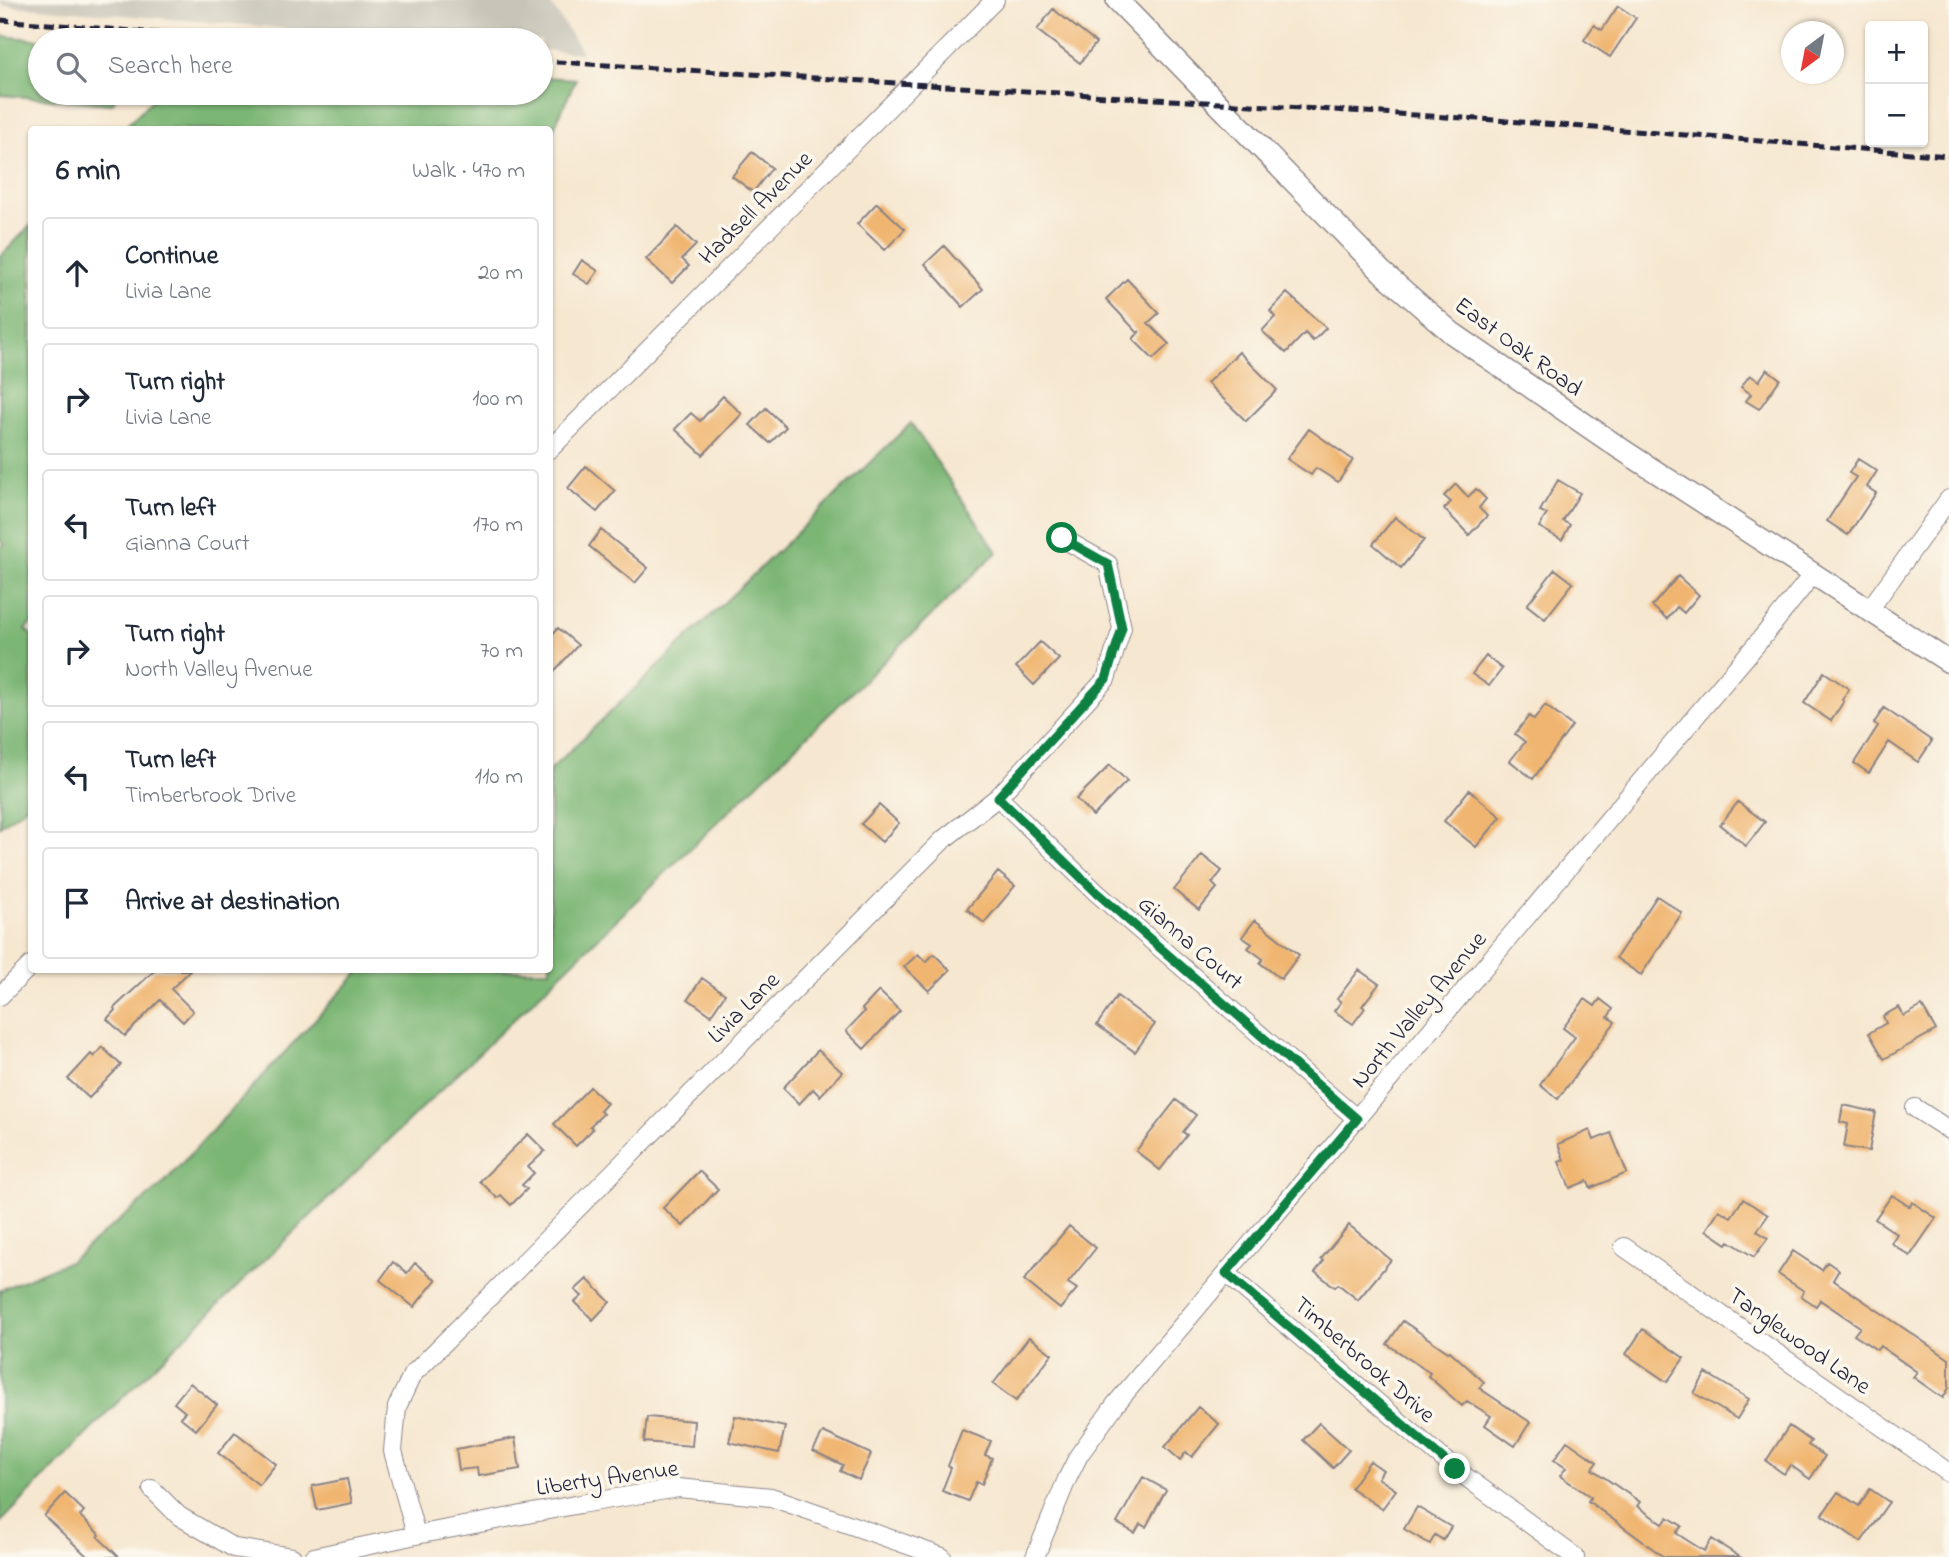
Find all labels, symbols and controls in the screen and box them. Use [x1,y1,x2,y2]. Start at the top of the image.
north arrow [1781,21,1844,84]
map controls [1865,21,1928,147]
button: + [1865,21,1928,84]
search box [28,28,553,105]
icon: search [52,48,90,86]
text: Search here [108,48,233,86]
button: − [1865,84,1928,147]
street label: Hadsell Avenue [692,143,822,274]
text: 6 min [56,150,120,194]
text: Walk · 470 m [412,155,525,188]
text: Continue [125,238,218,276]
icon: ahead [58,254,96,292]
text: 20 m [478,257,523,290]
text: Livia Lane [125,276,211,309]
street label: East Oak Road [1446,289,1589,407]
text: Turn right [125,364,225,402]
icon: right [58,380,96,418]
text: 100 m [472,383,523,416]
text: Livia Lane [125,402,211,435]
text: Turn left [125,490,216,528]
icon: left [58,506,96,544]
text: 170 m [473,509,523,542]
route start [1046,522,1077,553]
text: Gianna Court [125,528,249,561]
text: Turn right [125,616,225,654]
icon: right [58,632,96,670]
text: 70 m [480,635,523,668]
text: North Valley Avenue [125,654,313,687]
text: Turn left [125,742,216,780]
icon: left [58,758,96,796]
text: 110 m [475,761,523,794]
text: Timberbrook Drive [125,780,296,813]
icon: arrive [58,884,96,922]
text: Arrive at destination [125,884,340,922]
street label: Gianna Court [1129,888,1250,1000]
street label: North Valley Avenue [1344,924,1497,1097]
street label: Livia Lane [701,964,789,1053]
street label: Tanglewood Lane [1720,1280,1877,1405]
street label: Timberbrook Drive [1285,1289,1442,1433]
street label: Liberty Avenue [534,1452,681,1508]
route end [1439,1453,1470,1484]

